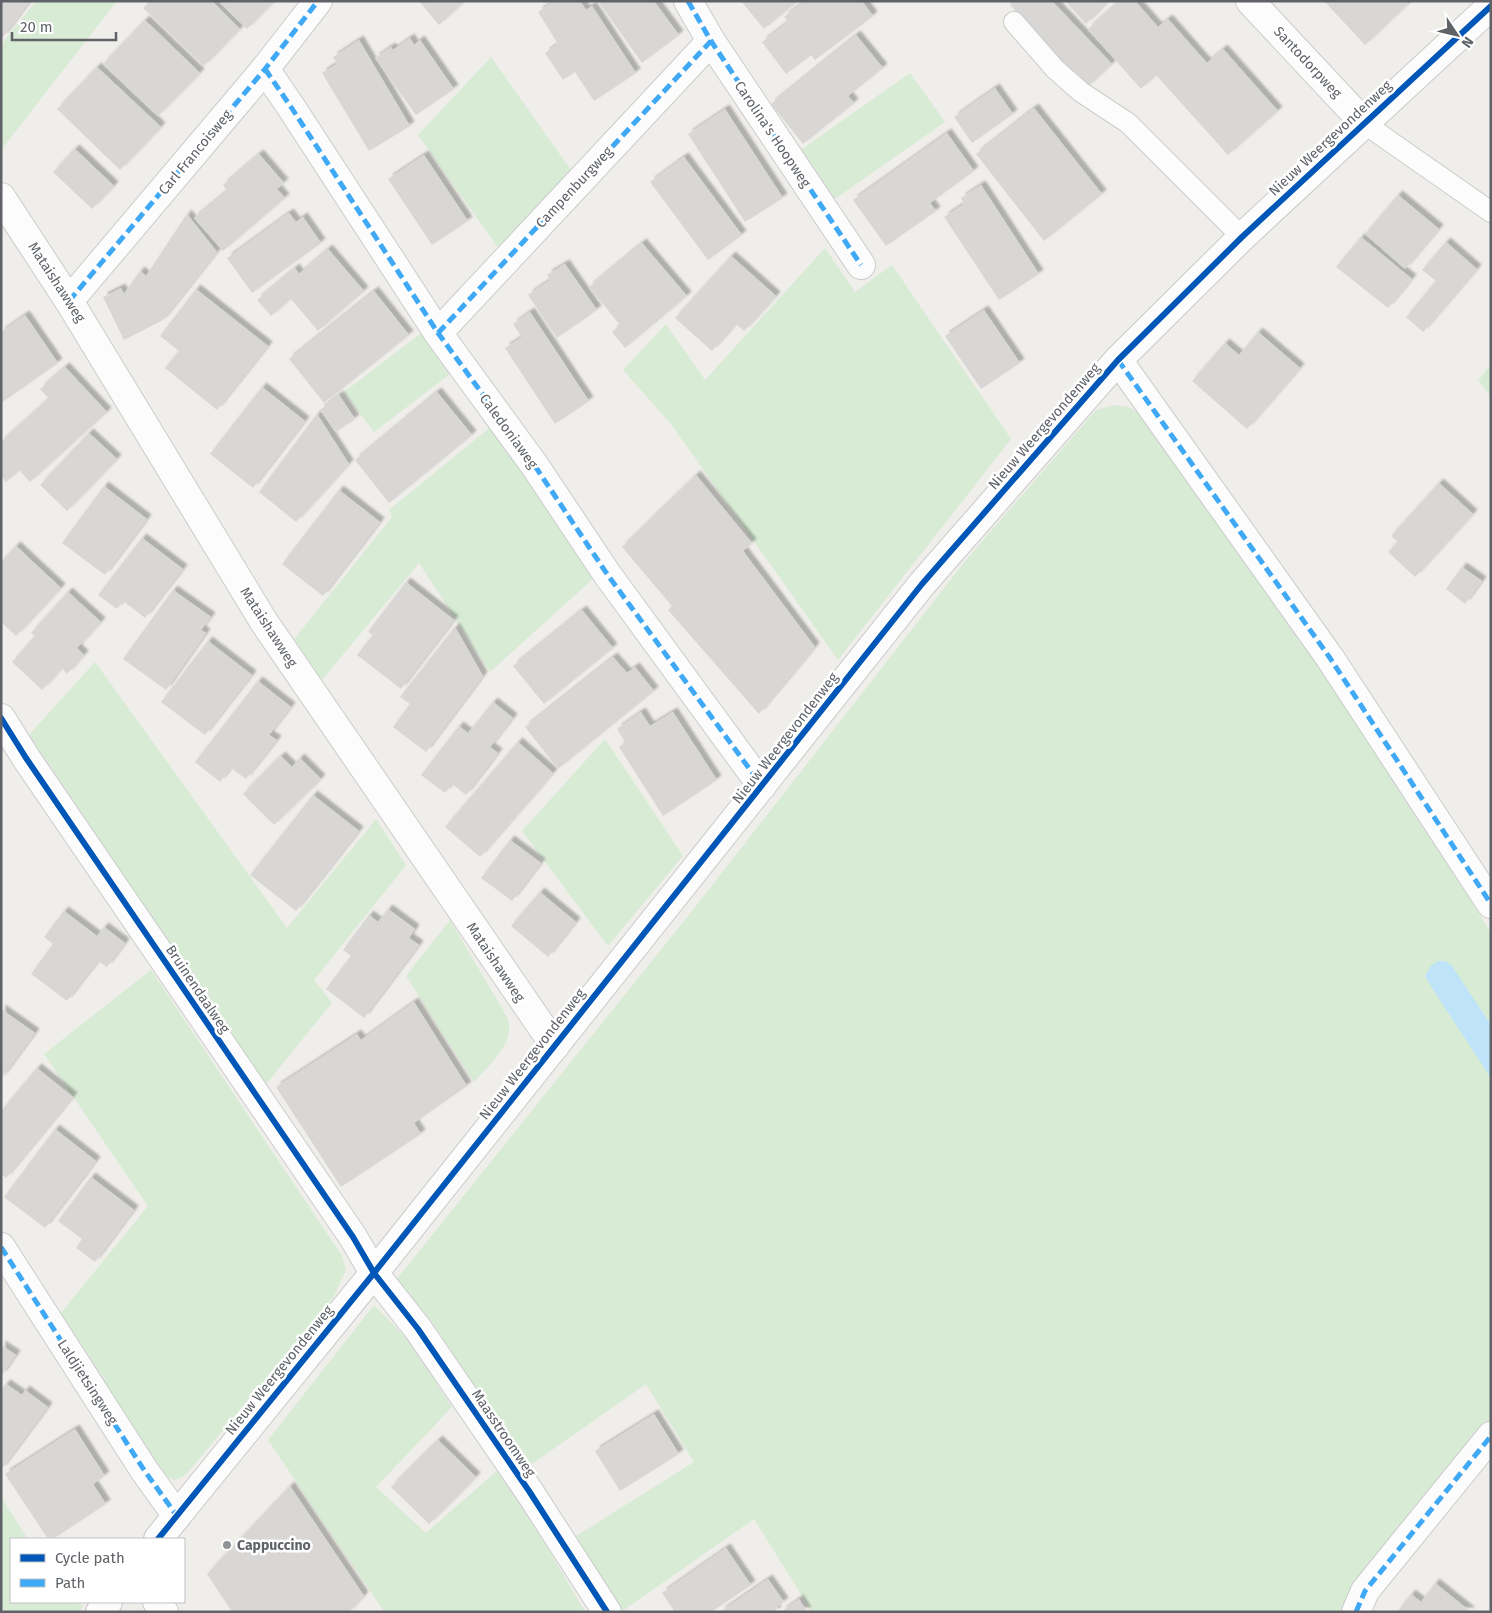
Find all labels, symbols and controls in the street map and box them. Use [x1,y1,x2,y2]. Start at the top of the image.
scale bar [12,10,116,42]
north arrow [1432,10,1482,60]
text: 20 m [20,18,53,36]
street label: Santodorpweg [1270,23,1346,102]
text: N [1458,33,1477,51]
street label: Nieuw Weergevondenweg [1265,76,1396,200]
street label: Carolina's Hoopweg [731,78,815,191]
street label: Carl Francoisweg [155,106,236,198]
street label: Campenburgweg [532,142,617,232]
street label: Mataishawweg [24,239,89,326]
street label: Nieuw Weergevondenweg [985,359,1104,493]
street label: Caledoniaweg [476,391,542,472]
street label: Mataishawweg [236,584,301,671]
street label: Nieuw Weergevondenweg [729,669,842,807]
street label: Mataishawweg [463,919,529,1006]
street label: Bruinendaalweg [162,942,234,1037]
street label: Nieuw Weergevondenweg [476,985,589,1123]
street label: Nieuw Weergevondenweg [222,1301,337,1439]
street label: Laldjietsingweg [54,1336,122,1429]
street label: Maasstroomweg [468,1386,540,1481]
place label: Cappuccino [237,1537,311,1554]
legend [10,1538,185,1603]
marker: Cappuccino [221,1539,233,1551]
text: Cycle path [55,1549,125,1567]
text: Path [55,1574,85,1592]

